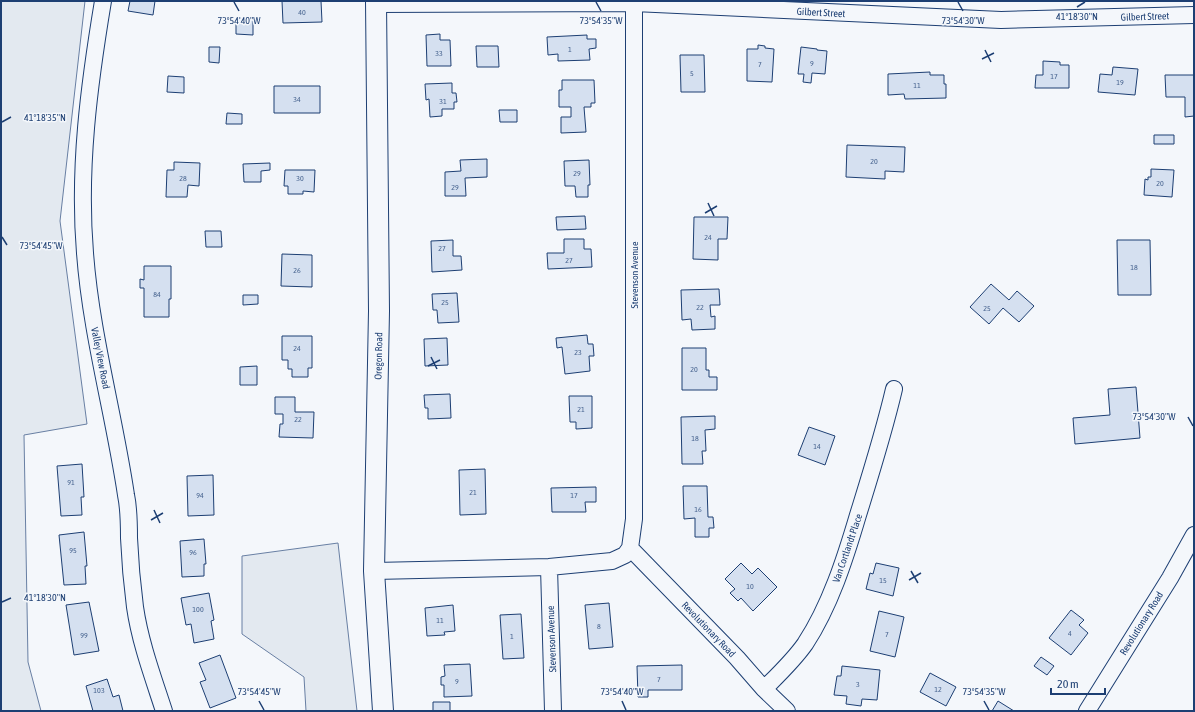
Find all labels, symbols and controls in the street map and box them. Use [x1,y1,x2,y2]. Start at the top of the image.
street label: Gilbert Street [796,6,846,19]
house number: 40 [298,8,306,17]
street label: Gilbert Street [1121,10,1170,23]
text: 41°18'30"N [1056,11,1098,22]
text: 73°54'40"W [217,15,261,26]
text: 73°54'35"W [579,15,623,26]
text: 73°54'30"W [941,15,985,26]
house number: 1 [568,45,572,54]
house number: 33 [435,49,443,58]
house number: 9 [810,59,814,68]
house number: 7 [758,60,762,69]
house number: 5 [690,69,694,78]
house number: 17 [1050,72,1058,81]
house number: 19 [1116,78,1124,87]
house number: 11 [913,81,921,90]
house number: 34 [293,95,301,104]
house number: 31 [439,97,447,106]
text: 41°18'35"N [24,112,66,123]
house number: 20 [870,157,878,166]
house number: 29 [573,169,581,178]
house number: 28 [179,174,187,183]
house number: 30 [296,174,304,183]
house number: 20 [1156,179,1164,188]
house number: 29 [451,183,459,192]
house number: 24 [704,233,712,242]
text: 73°54'45"W [19,240,63,251]
street label: Stevenson Avenue [629,241,640,308]
house number: 27 [438,244,446,253]
house number: 27 [565,256,573,265]
house number: 18 [1130,263,1138,272]
house number: 26 [293,266,301,275]
house number: 84 [153,290,161,299]
house number: 25 [441,298,449,307]
house number: 22 [696,303,704,312]
house number: 25 [983,304,991,313]
street label: Valley View Road [89,326,112,390]
street label: Oregon Road [373,332,384,380]
house number: 24 [293,344,301,353]
house number: 23 [574,348,582,357]
house number: 20 [690,365,698,374]
house number: 21 [577,405,585,414]
text: 73°54'30"W [1132,411,1176,422]
house number: 22 [294,415,302,424]
house number: 18 [691,434,699,443]
house number: 14 [813,442,821,451]
house number: 91 [67,478,75,487]
house number: 21 [469,488,477,497]
house number: 94 [196,491,204,500]
house number: 17 [570,491,578,500]
house number: 16 [694,505,702,514]
street label: Van Cortlandt Place [831,512,865,584]
house number: 95 [69,546,77,555]
house number: 96 [189,548,197,557]
house number: 15 [879,576,887,585]
house number: 10 [746,582,754,591]
street label: Revolutionary Road [1118,589,1165,657]
text: 41°18'30"N [24,592,66,603]
street label: Revolutionary Road [679,599,738,659]
house number: 100 [192,605,204,614]
street label: Stevenson Avenue [545,605,558,673]
house number: 11 [436,616,444,625]
house number: 8 [597,622,601,631]
house number: 4 [1068,629,1072,638]
house number: 7 [885,630,889,639]
house number: 99 [80,631,88,640]
house number: 1 [510,632,514,641]
scale bar [1051,670,1105,696]
house number: 7 [657,675,661,684]
house number: 9 [455,677,459,686]
text: 20 m [1057,677,1079,691]
house number: 3 [856,680,860,689]
house number: 12 [934,685,942,694]
house number: 103 [93,686,105,695]
text: 73°54'45"W [237,686,281,697]
text: 73°54'40"W [600,686,644,697]
text: 73°54'35"W [962,686,1006,697]

